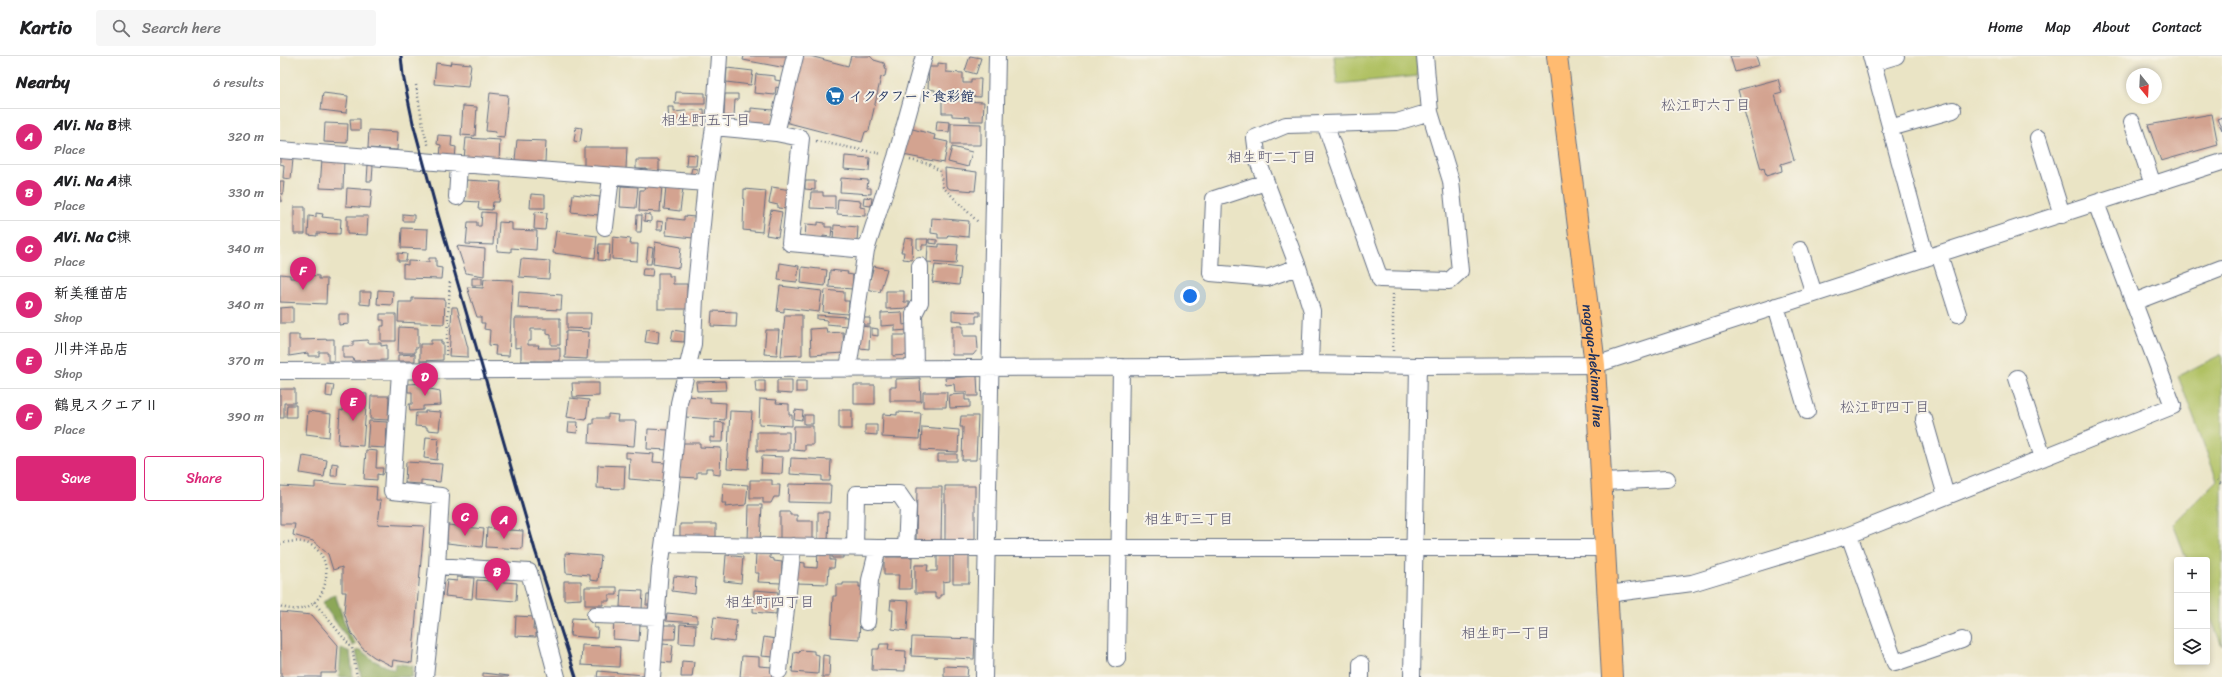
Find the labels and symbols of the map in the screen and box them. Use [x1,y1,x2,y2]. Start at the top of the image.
north arrow [2126,68,2162,104]
place label: イクタフード食彩館 [849,84,974,109]
supermarket icon: イクタフード食彩館 [824,85,846,107]
district label: 松江町六丁目 [1661,92,1751,118]
district label: 相生町五丁目 [661,107,751,133]
district label: 相生町二丁目 [1227,144,1317,170]
pin: F [290,257,316,290]
your location [1180,286,1200,306]
street label: nagoya-hekinan line [1575,303,1610,428]
pin: D [412,363,438,396]
pin: E [340,388,366,421]
district label: 松江町四丁目 [1840,394,1930,420]
pin: C [452,503,478,536]
pin: A [491,506,517,539]
district label: 相生町三丁目 [1144,506,1234,532]
pin: B [484,558,510,591]
district label: 相生町四丁目 [725,589,815,615]
district label: 相生町一丁目 [1461,620,1551,646]

